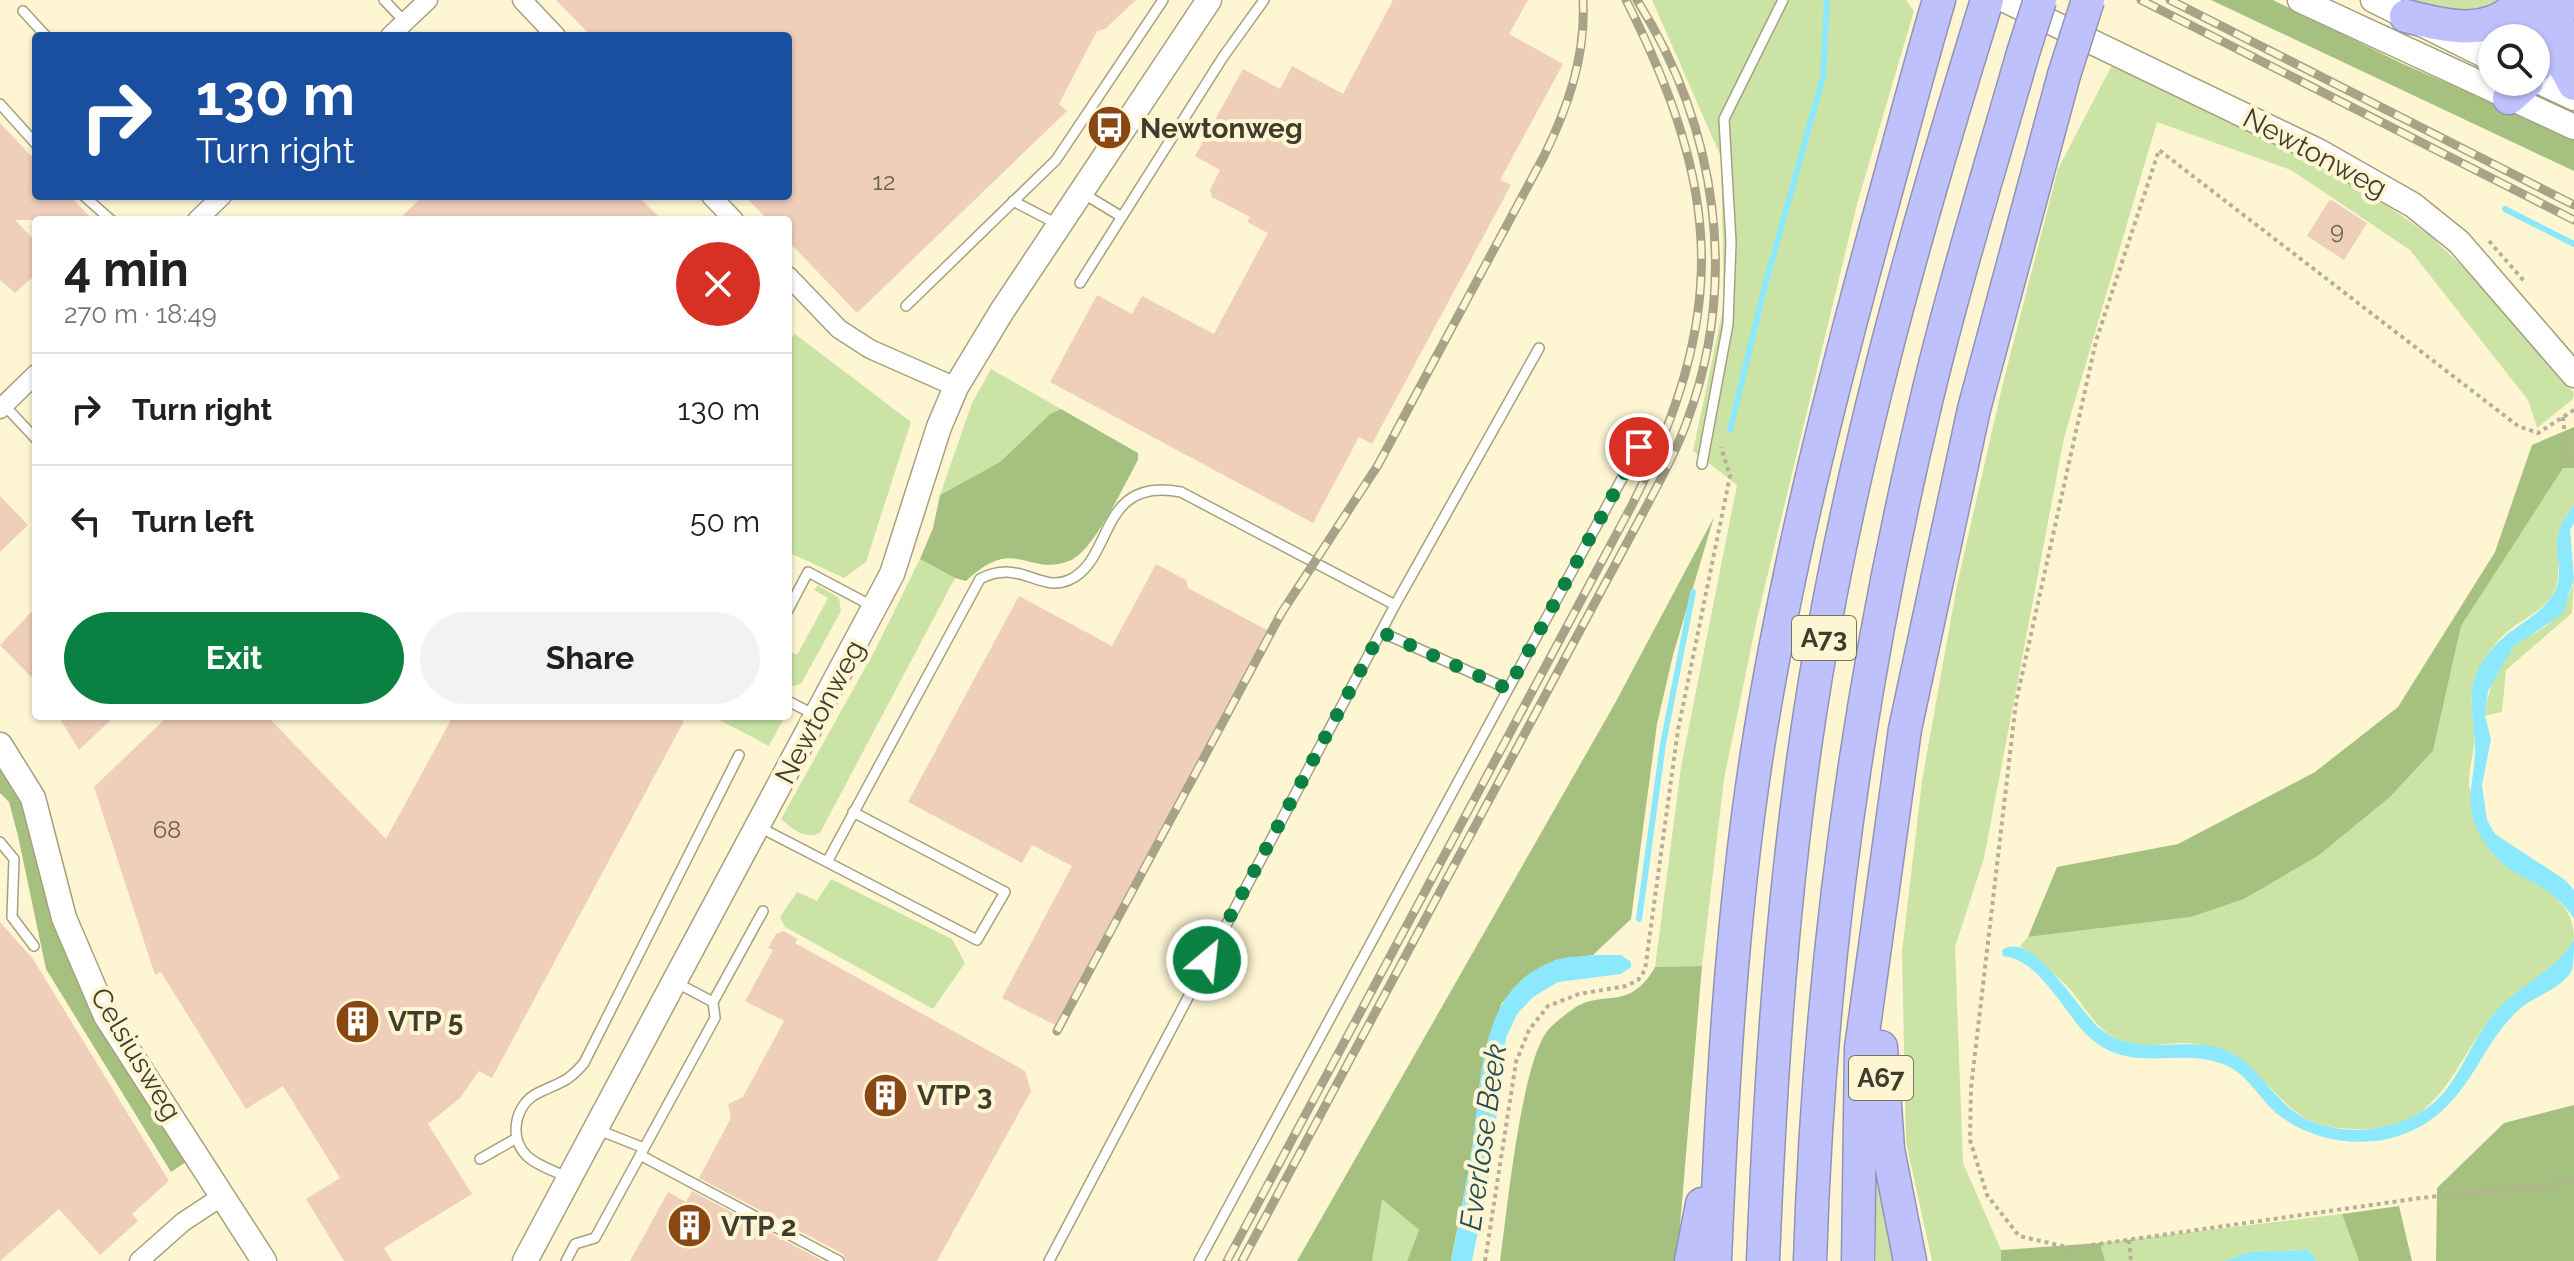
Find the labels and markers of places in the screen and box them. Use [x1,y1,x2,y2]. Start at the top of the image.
bus stop icon: Newtonweg [1085,104,1133,152]
place label: Newtonweg [1140,112,1303,145]
pin [1605,413,1673,481]
building icon: VTP 5 [333,997,381,1045]
place label: VTP 5 [388,1005,463,1038]
building icon: VTP 3 [862,1071,910,1119]
place label: VTP 3 [917,1079,992,1112]
building icon: VTP 2 [666,1202,714,1250]
place label: VTP 2 [721,1210,796,1243]

